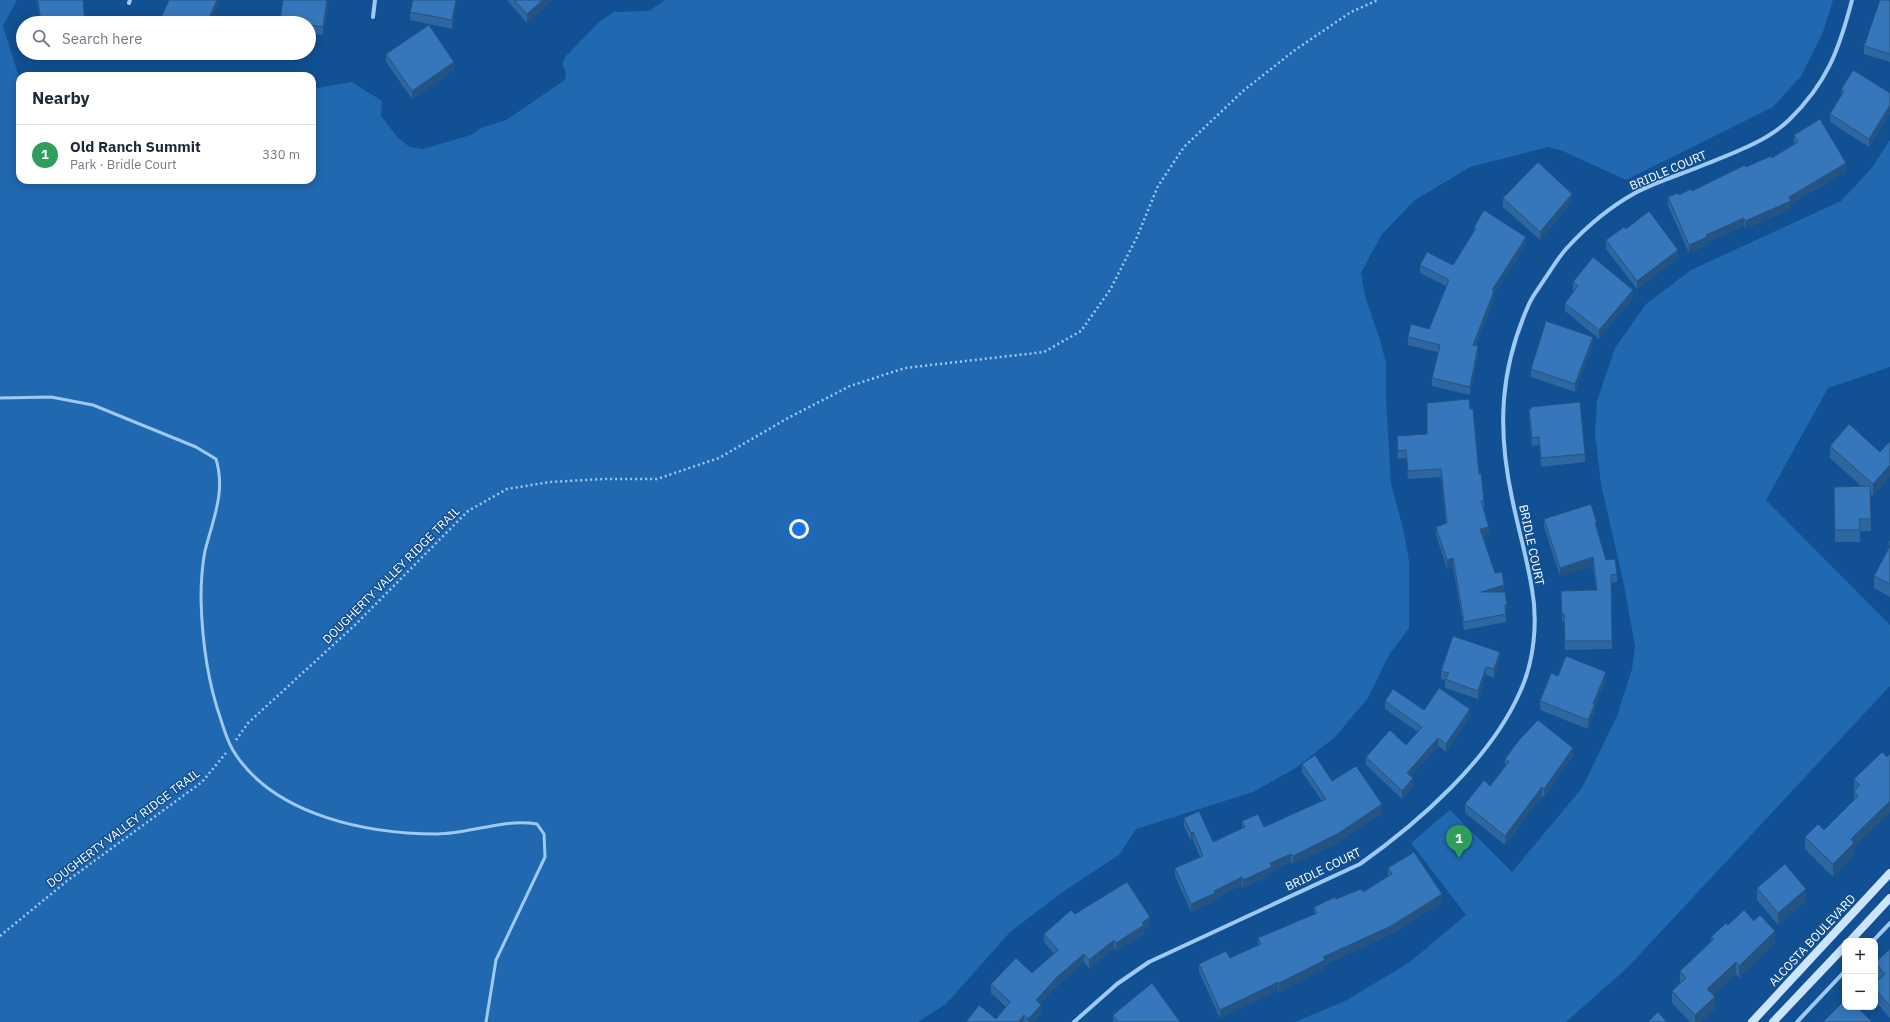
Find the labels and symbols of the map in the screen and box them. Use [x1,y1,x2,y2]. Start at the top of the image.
street label: BRIDLE COURT [1627,147,1709,193]
street label: DOUGHERTY VALLEY RIDGE TRAIL [319,503,463,647]
street label: BRIDLE COURT [1516,503,1548,587]
your location [789,519,809,539]
street label: DOUGHERTY VALLEY RIDGE TRAIL [44,766,202,890]
pin: 1 [1446,825,1472,858]
street label: BRIDLE COURT [1283,844,1363,894]
street label: ALCOSTA BOULEVARD [1766,891,1858,989]

